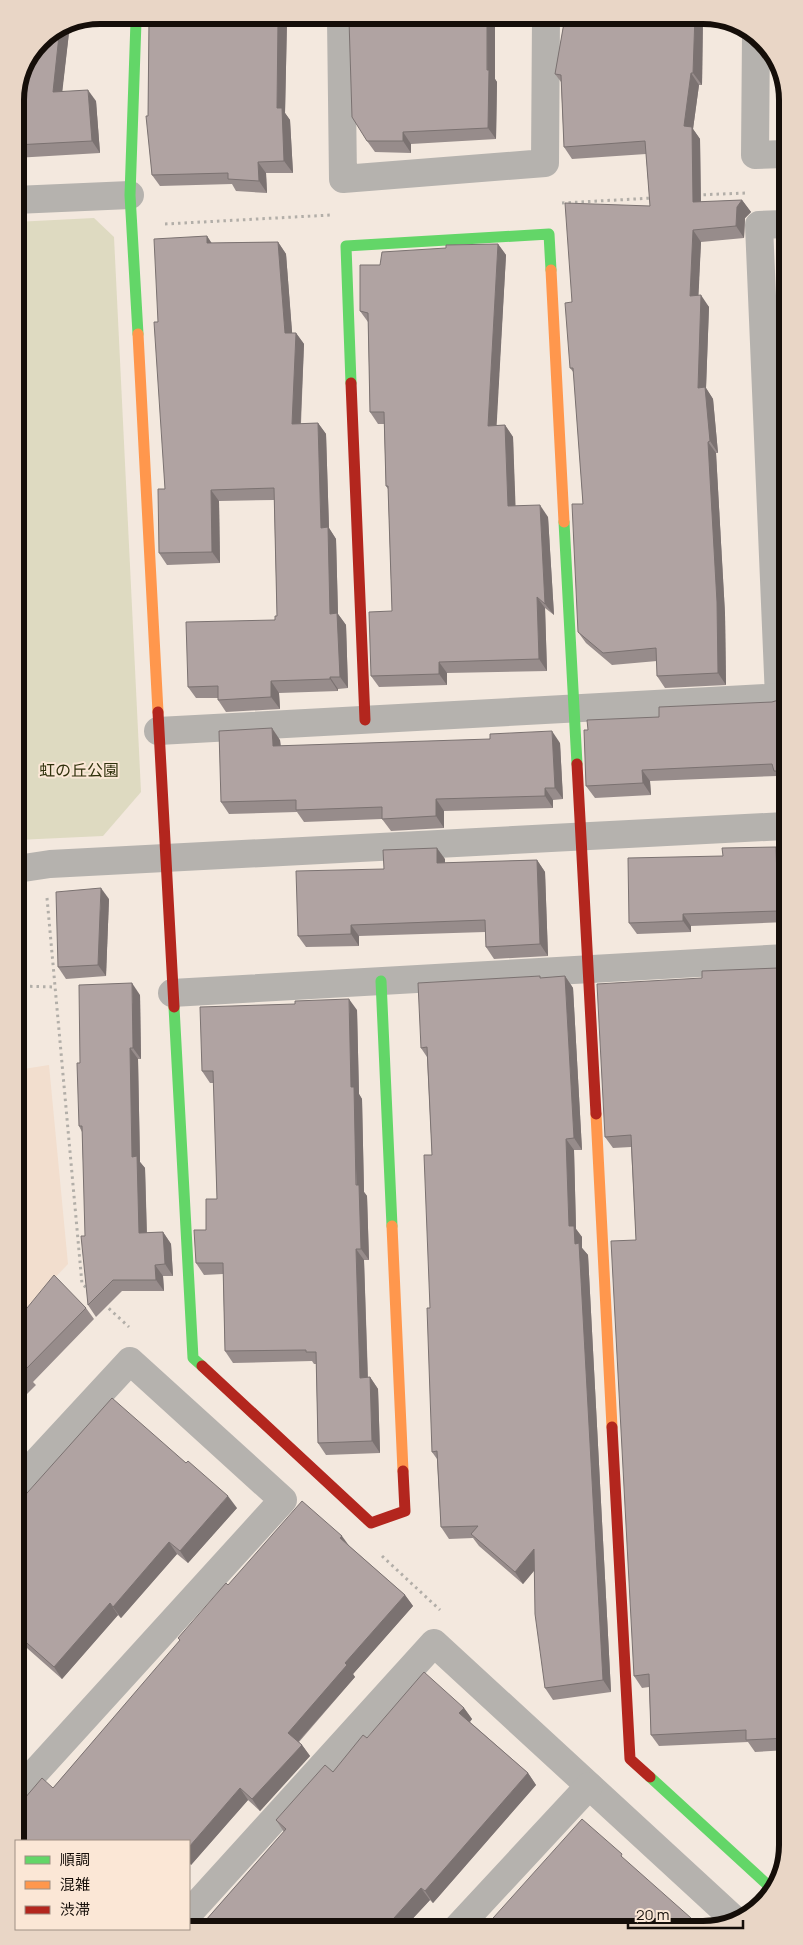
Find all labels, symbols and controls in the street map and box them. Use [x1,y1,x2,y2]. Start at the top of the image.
park label: 虹の丘公園 [39,759,119,781]
legend [15,1840,190,1930]
text: 順調 [60,1849,90,1870]
text: 混雑 [60,1874,90,1895]
scale bar [628,1898,743,1930]
text: 渋滞 [60,1899,90,1920]
text: 20 m [636,1904,669,1925]

